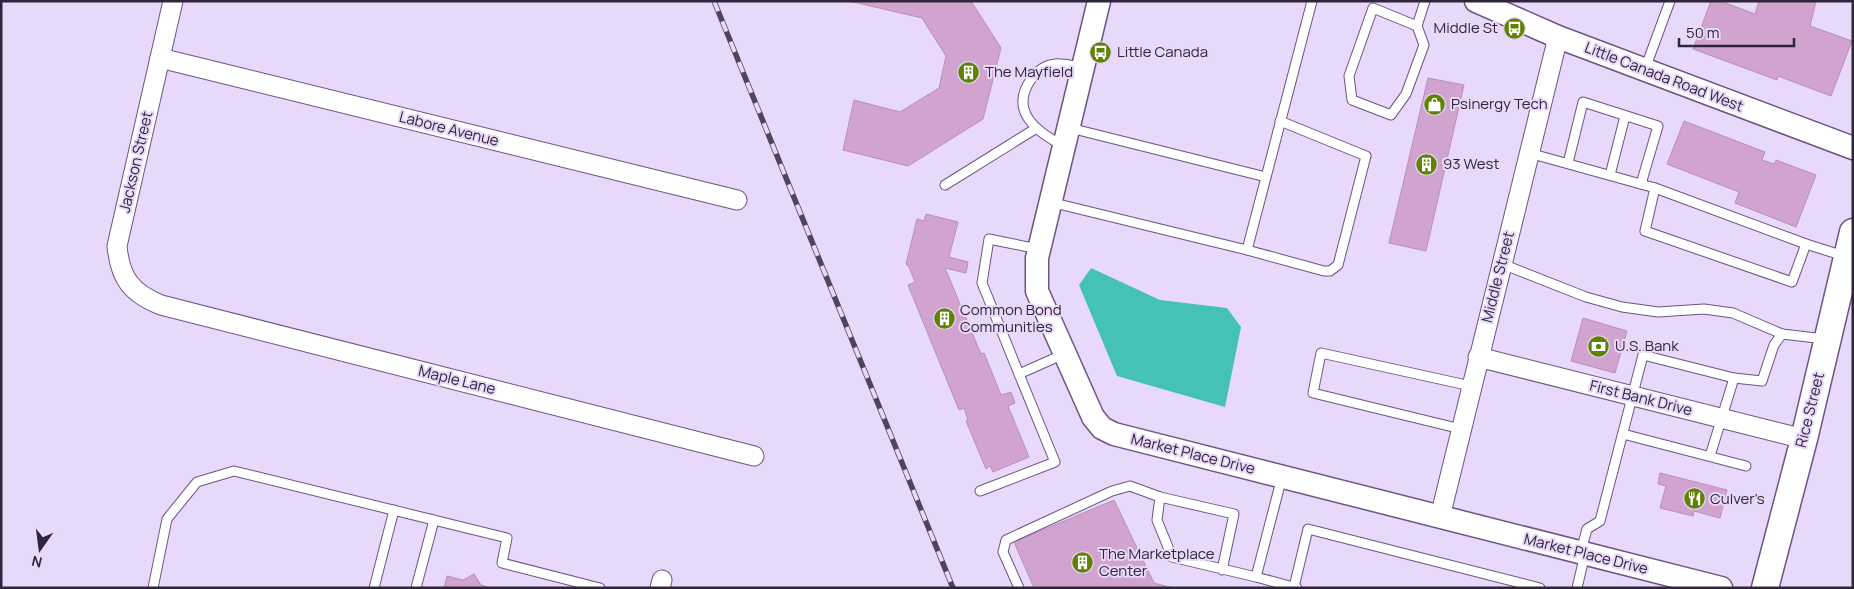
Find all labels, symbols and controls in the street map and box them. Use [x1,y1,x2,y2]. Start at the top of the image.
scale bar [1679,15,1794,47]
bus stop icon: Middle St [1502,16,1526,40]
place label: Middle St [1434,17,1498,38]
text: 50 m [1686,22,1720,43]
street label: Little Canada Road West [1582,37,1747,117]
bus stop icon: Little Canada [1089,40,1113,64]
place label: Little Canada [1117,41,1208,62]
building icon: The Mayfield [957,60,981,84]
place label: The Mayfield [985,61,1073,82]
shop icon: Psinergy Tech [1423,92,1447,116]
place label: Psinergy Tech [1451,93,1548,114]
street label: Labore Avenue [397,106,501,151]
street label: Jackson Street [114,109,157,215]
building icon: 93 West [1415,152,1439,176]
place label: 93 West [1443,153,1499,174]
street label: Middle Street [1476,229,1519,325]
place label: Common Bond Communities [960,299,1062,337]
building icon: Common Bond Communities [932,307,956,331]
bank icon: U.S. Bank [1587,334,1611,358]
place label: U.S. Bank [1615,335,1679,356]
street label: Maple Lane [416,360,498,399]
street label: Rice Street [1790,370,1829,450]
street label: First Bank Drive [1588,375,1695,420]
street label: Market Place Drive [1129,428,1258,479]
restaurant icon: Culver's [1682,487,1706,511]
place label: Culver's [1710,488,1765,509]
north arrow [15,524,65,574]
street label: Market Place Drive [1522,528,1651,579]
place label: The Marketplace Center [1099,543,1215,581]
building icon: The Marketplace Center [1071,551,1095,575]
text: N [30,552,44,573]

